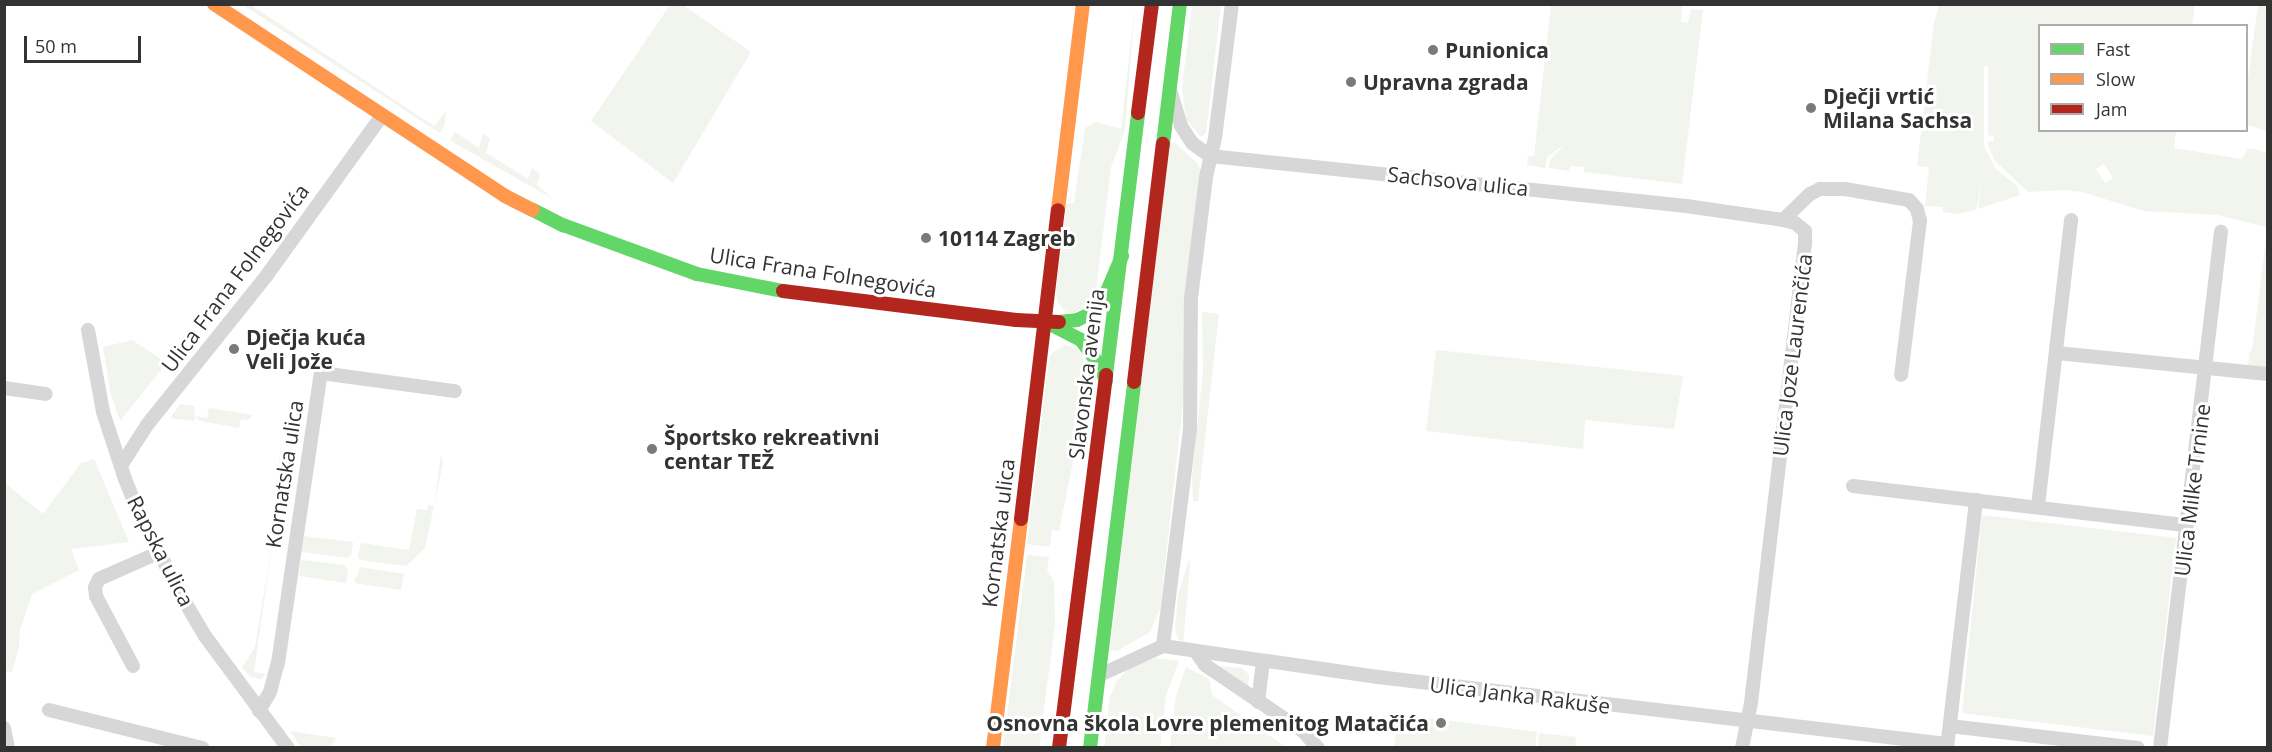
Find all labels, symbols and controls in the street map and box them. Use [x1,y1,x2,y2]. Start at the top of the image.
scale bar [27,24,144,62]
legend [2038,24,2248,132]
text: 50 m [35,34,77,58]
place label: Punionica [1445,37,1549,63]
text: Fast [2096,37,2130,61]
marker: Punionica [1426,43,1440,57]
text: Slow [2096,67,2135,91]
place label: Upravna zgrada [1363,69,1529,95]
marker: Upravna zgrada [1344,75,1358,89]
place label: Dječji vrtić Milana Sachsa [1823,83,1972,133]
text: Jam [2096,97,2128,121]
marker: Dječji vrtić Milana Sachsa [1804,101,1818,115]
street label: Sachsova ulica [1386,161,1530,201]
street label: Ulica Frana Folnegovića [156,179,314,377]
place label: 10114 Zagreb [938,225,1075,251]
marker: 10114 Zagreb [919,231,933,245]
street label: Ulica Frana Folnegovića [708,242,938,302]
street label: Ulica Joze Laurenčića [1767,252,1817,458]
street label: Slavonska avenija [1063,287,1109,461]
place label: Dječja kuća Veli Jože [246,324,366,374]
marker: Dječja kuća Veli Jože [227,342,241,356]
street label: Kornatska ulica [260,398,308,550]
street label: Ulica Milke Trnine [2169,402,2215,578]
place label: Športsko rekreativni centar TEŽ [664,424,880,474]
marker: Športsko rekreativni centar TEŽ [645,442,659,456]
street label: Kornatska ulica [976,457,1020,609]
street label: Rapska ulica [122,491,200,611]
street label: Ulica Janka Rakuše [1428,671,1612,719]
place label: Osnovna škola Lovre plemenitog Matačića [986,710,1429,736]
marker: Osnovna škola Lovre plemenitog Matačića [1434,716,1448,730]

